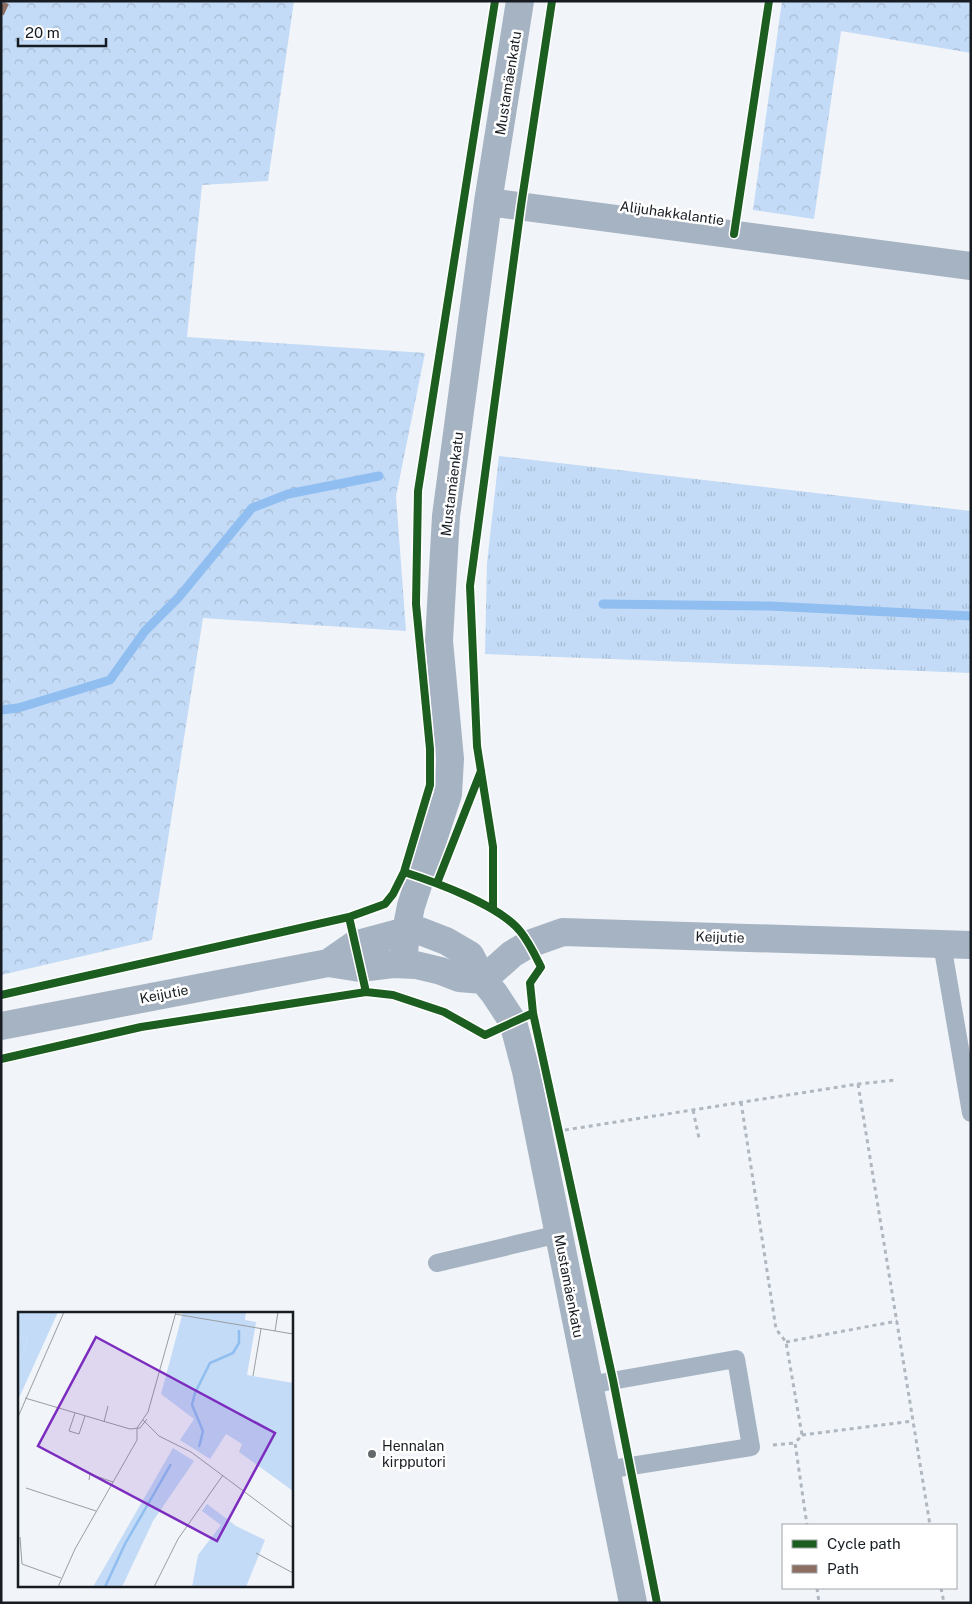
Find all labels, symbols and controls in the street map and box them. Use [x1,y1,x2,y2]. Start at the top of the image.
scale bar [18,15,105,47]
text: 20 m [25,24,60,41]
street label: Mustamäenkatu [492,30,524,136]
street label: Alijuhakkalantie [619,198,725,228]
street label: Mustamäenkatu [438,431,466,537]
street label: Keijutie [695,928,745,946]
street label: Keijutie [138,981,190,1007]
street label: Mustamäenkatu [551,1233,587,1339]
inset map [18,1312,292,1586]
place label: Hennalan kirpputori [382,1438,446,1470]
marker: Hennalan kirpputori [366,1448,378,1460]
legend [782,1524,957,1589]
text: Cycle path [827,1535,901,1552]
text: Path [827,1560,859,1577]

